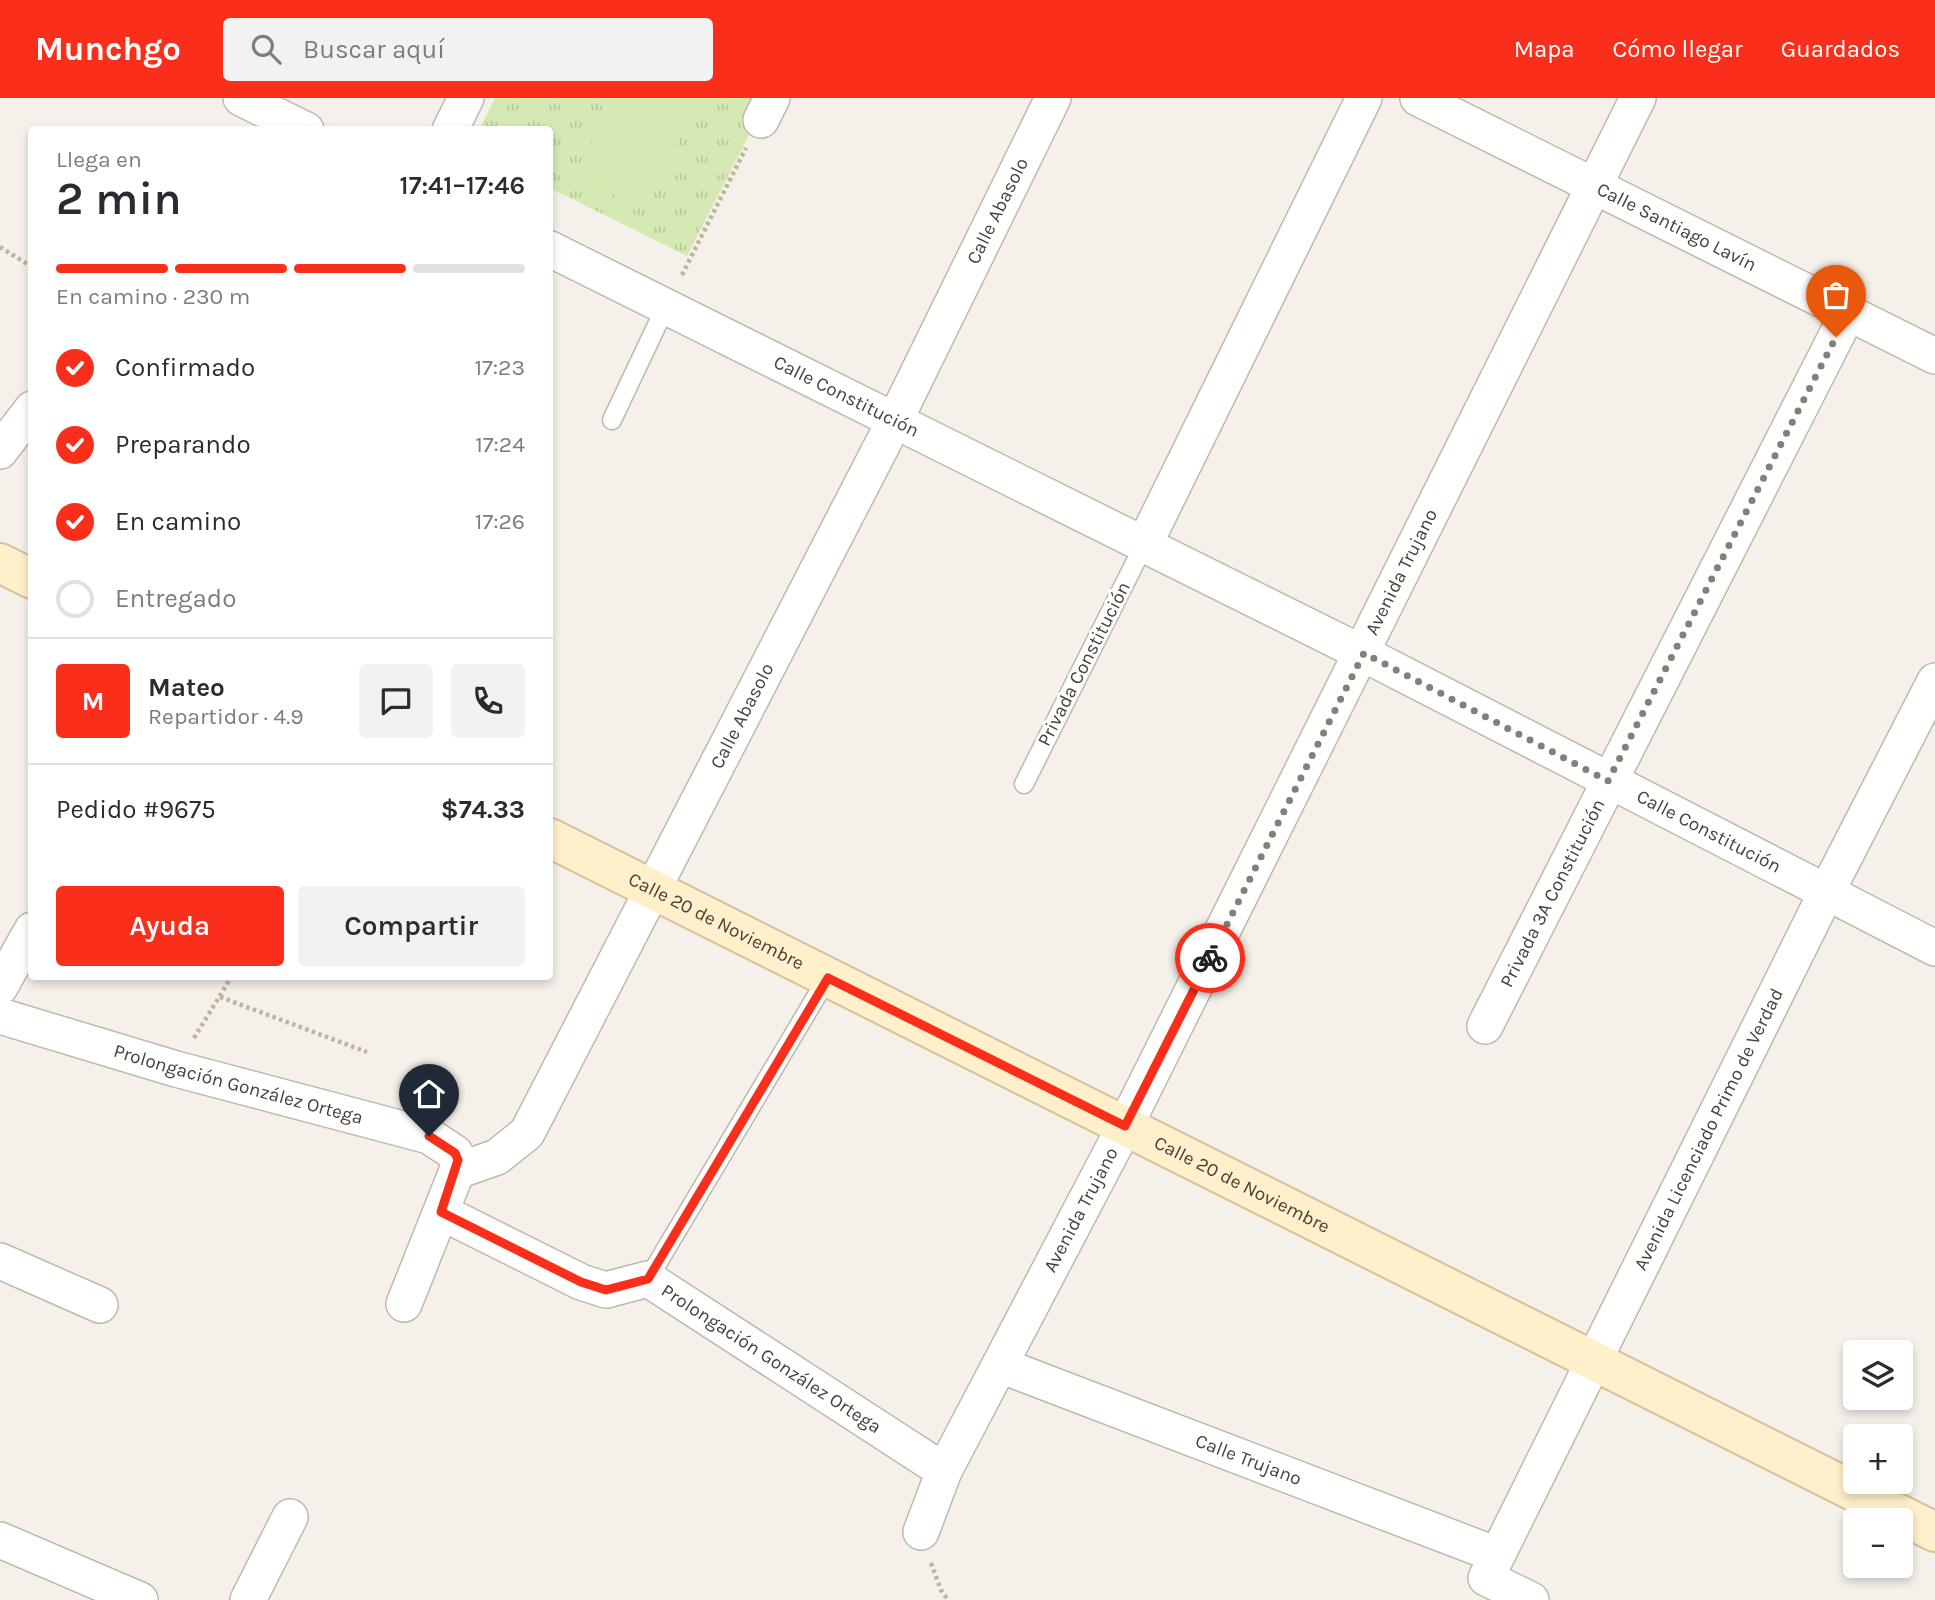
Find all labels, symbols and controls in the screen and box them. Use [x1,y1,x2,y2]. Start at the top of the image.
search box [223,18,713,81]
text: Munchgo [35,30,181,68]
icon: search [247,30,285,68]
text: Buscar aquí [303,34,445,65]
text: Mapa [1514,35,1574,63]
text: Cómo llegar [1612,35,1743,63]
text: Guardados [1781,35,1900,63]
text: Llega en [56,146,142,173]
street label: Calle Abasolo [962,154,1033,268]
text: 17:41–17:46 [400,170,525,201]
text: 2 min [56,172,182,226]
street label: Calle Santiago Lavín [1593,178,1760,276]
pin [1806,265,1866,337]
icon: bag [1817,276,1855,314]
text: En camino · 230 m [56,283,250,310]
icon: check [56,349,94,387]
street label: Calle Constitución [770,351,923,442]
text: Confirmado [115,352,255,383]
text: 17:23 [474,354,525,381]
icon: check [56,426,94,464]
text: Preparando [115,429,251,460]
text: 17:24 [475,431,525,458]
icon: check [56,503,94,541]
street label: Avenida Trujano [1361,505,1442,639]
text: En camino [115,506,241,537]
text: 17:26 [475,508,525,535]
street label: Privada Constitución [1033,578,1135,750]
text: Entregado [115,583,236,614]
street label: Calle Abasolo [706,660,779,773]
button: chat [359,664,433,738]
button: phone [451,664,525,738]
text: Mateo [148,672,225,703]
text: M [82,686,104,717]
text: Repartidor · 4.9 [148,703,304,730]
street label: Calle Constitución [1633,785,1785,878]
text: Pedido #9675 [56,794,216,825]
text: $74.33 [441,794,525,825]
street label: Privada 3A Constitución [1496,795,1610,991]
street label: Calle 20 de Noviembre [625,868,808,975]
button: Ayuda [56,886,284,966]
button: Compartir [298,886,525,966]
courier [1175,923,1245,993]
icon: bike [1191,939,1229,977]
street label: Avenida Licenciado Primo de Verdad [1629,985,1788,1274]
street label: Prolongación González Ortega [111,1040,365,1129]
pin [399,1064,459,1136]
icon: home [410,1075,448,1113]
street label: Calle 20 de Noviembre [1151,1132,1333,1238]
street label: Avenida Trujano [1039,1144,1123,1276]
street label: Prolongación González Ortega [657,1280,885,1438]
map controls [1843,1340,1913,1578]
button: layers [1843,1340,1913,1410]
button: + [1843,1424,1913,1494]
street label: Calle Trujano [1192,1430,1305,1490]
button: − [1843,1508,1913,1578]

